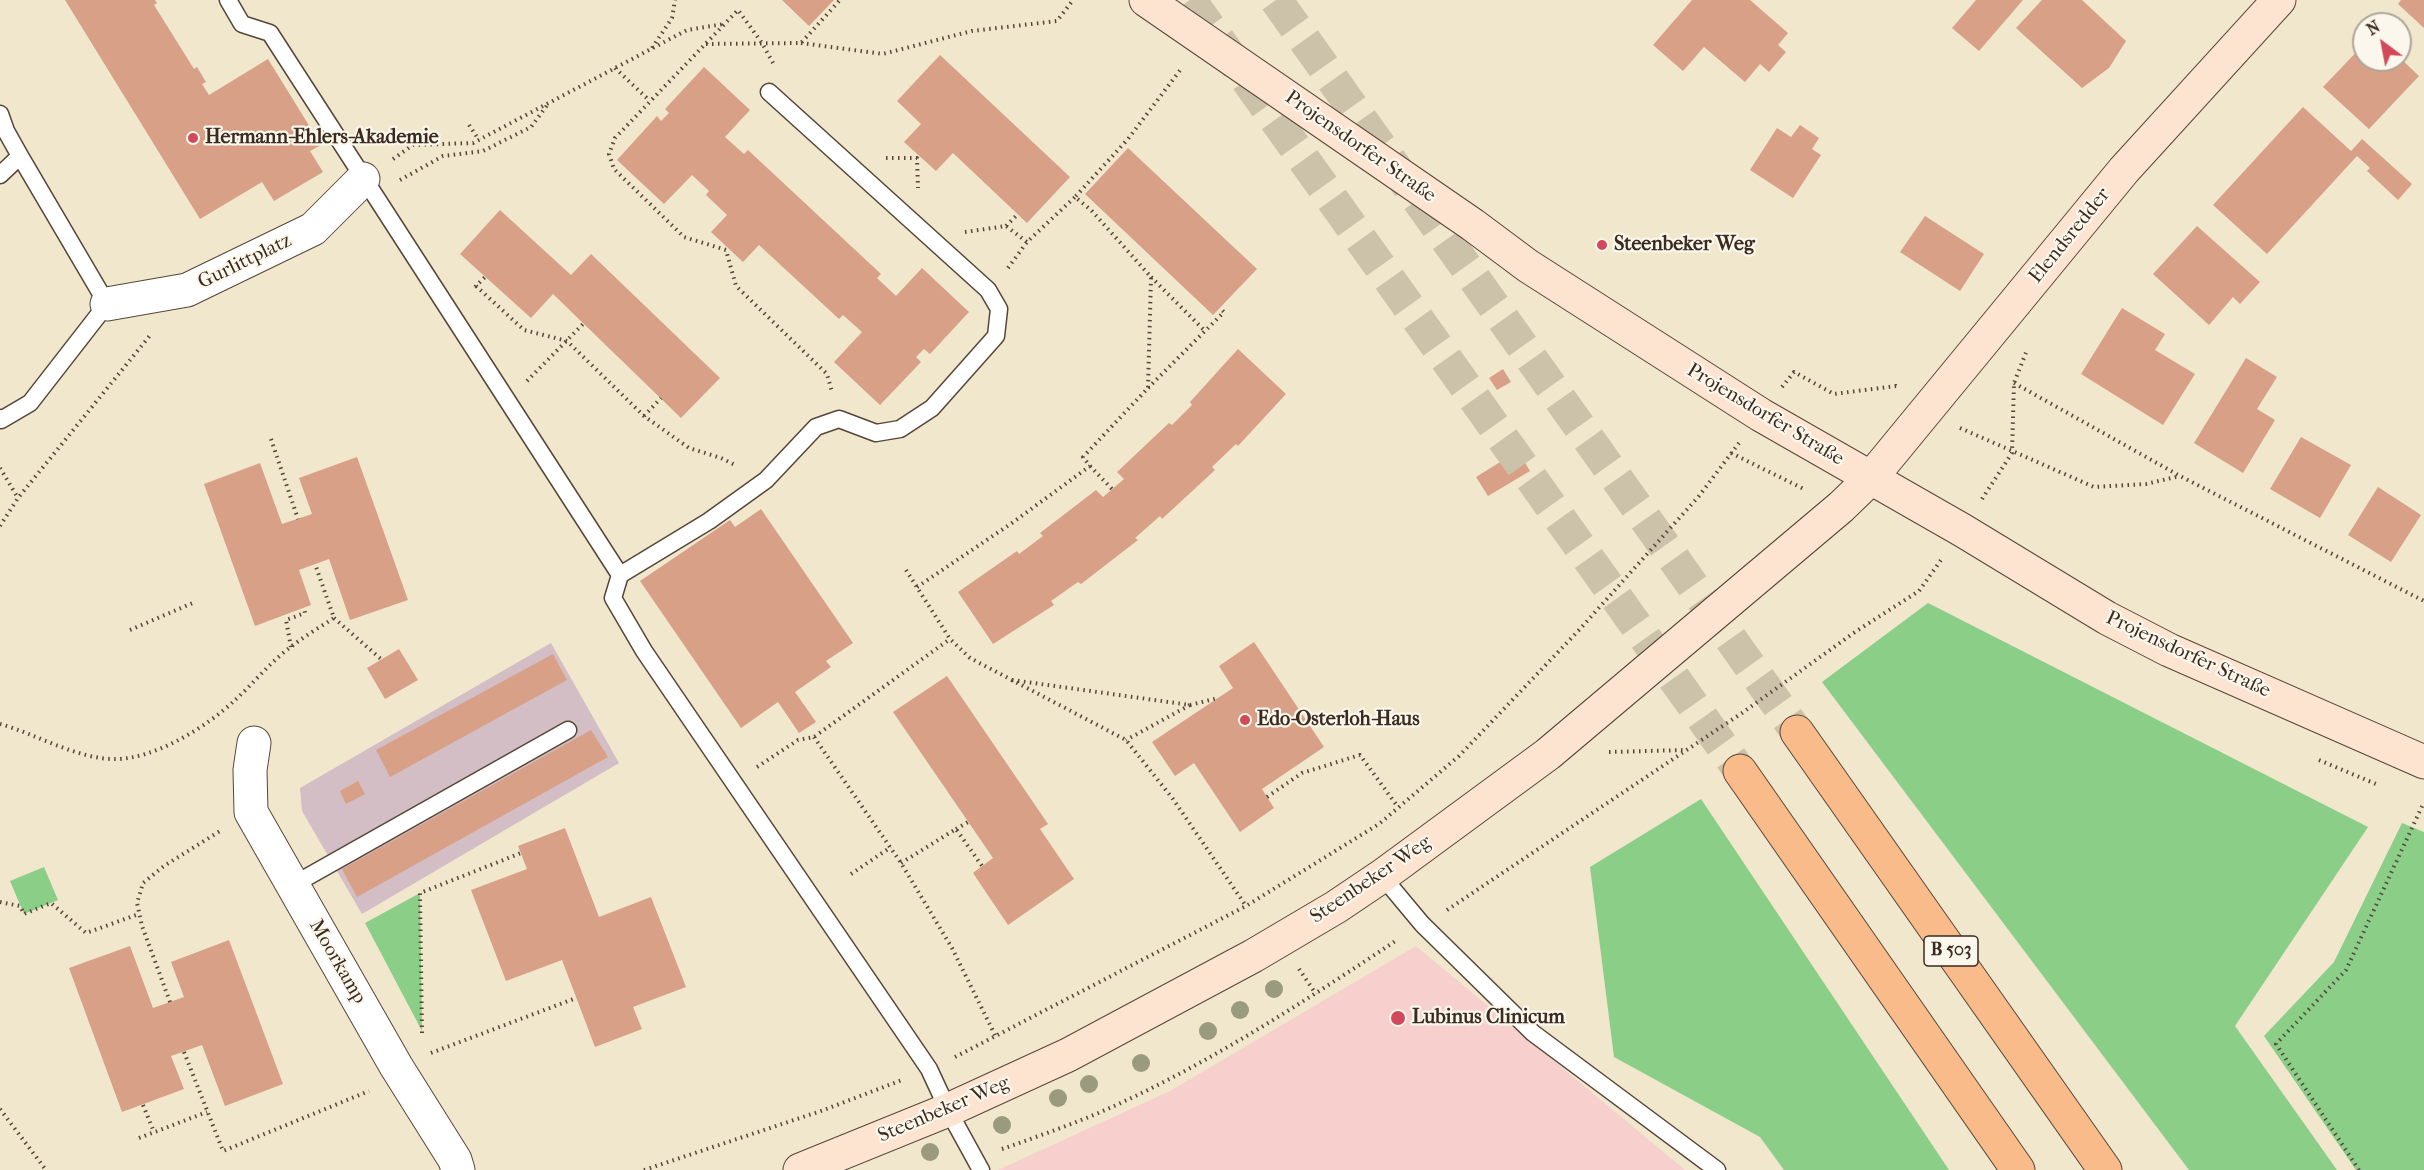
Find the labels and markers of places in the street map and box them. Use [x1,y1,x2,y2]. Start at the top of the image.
place label: Hermann-Ehlers-Akademie [205,126,439,150]
marker: Hermann-Ehlers-Akademie [186,131,200,145]
place label: Steenbeker Weg [1614,233,1755,257]
marker: Steenbeker Weg [1595,238,1609,252]
place label: Edo-Osterloh-Haus [1257,708,1420,732]
marker: Edo-Osterloh-Haus [1238,713,1252,727]
place label: Lubinus Clinicum [1412,1006,1565,1030]
marker: Lubinus Clinicum [1389,1009,1407,1027]

